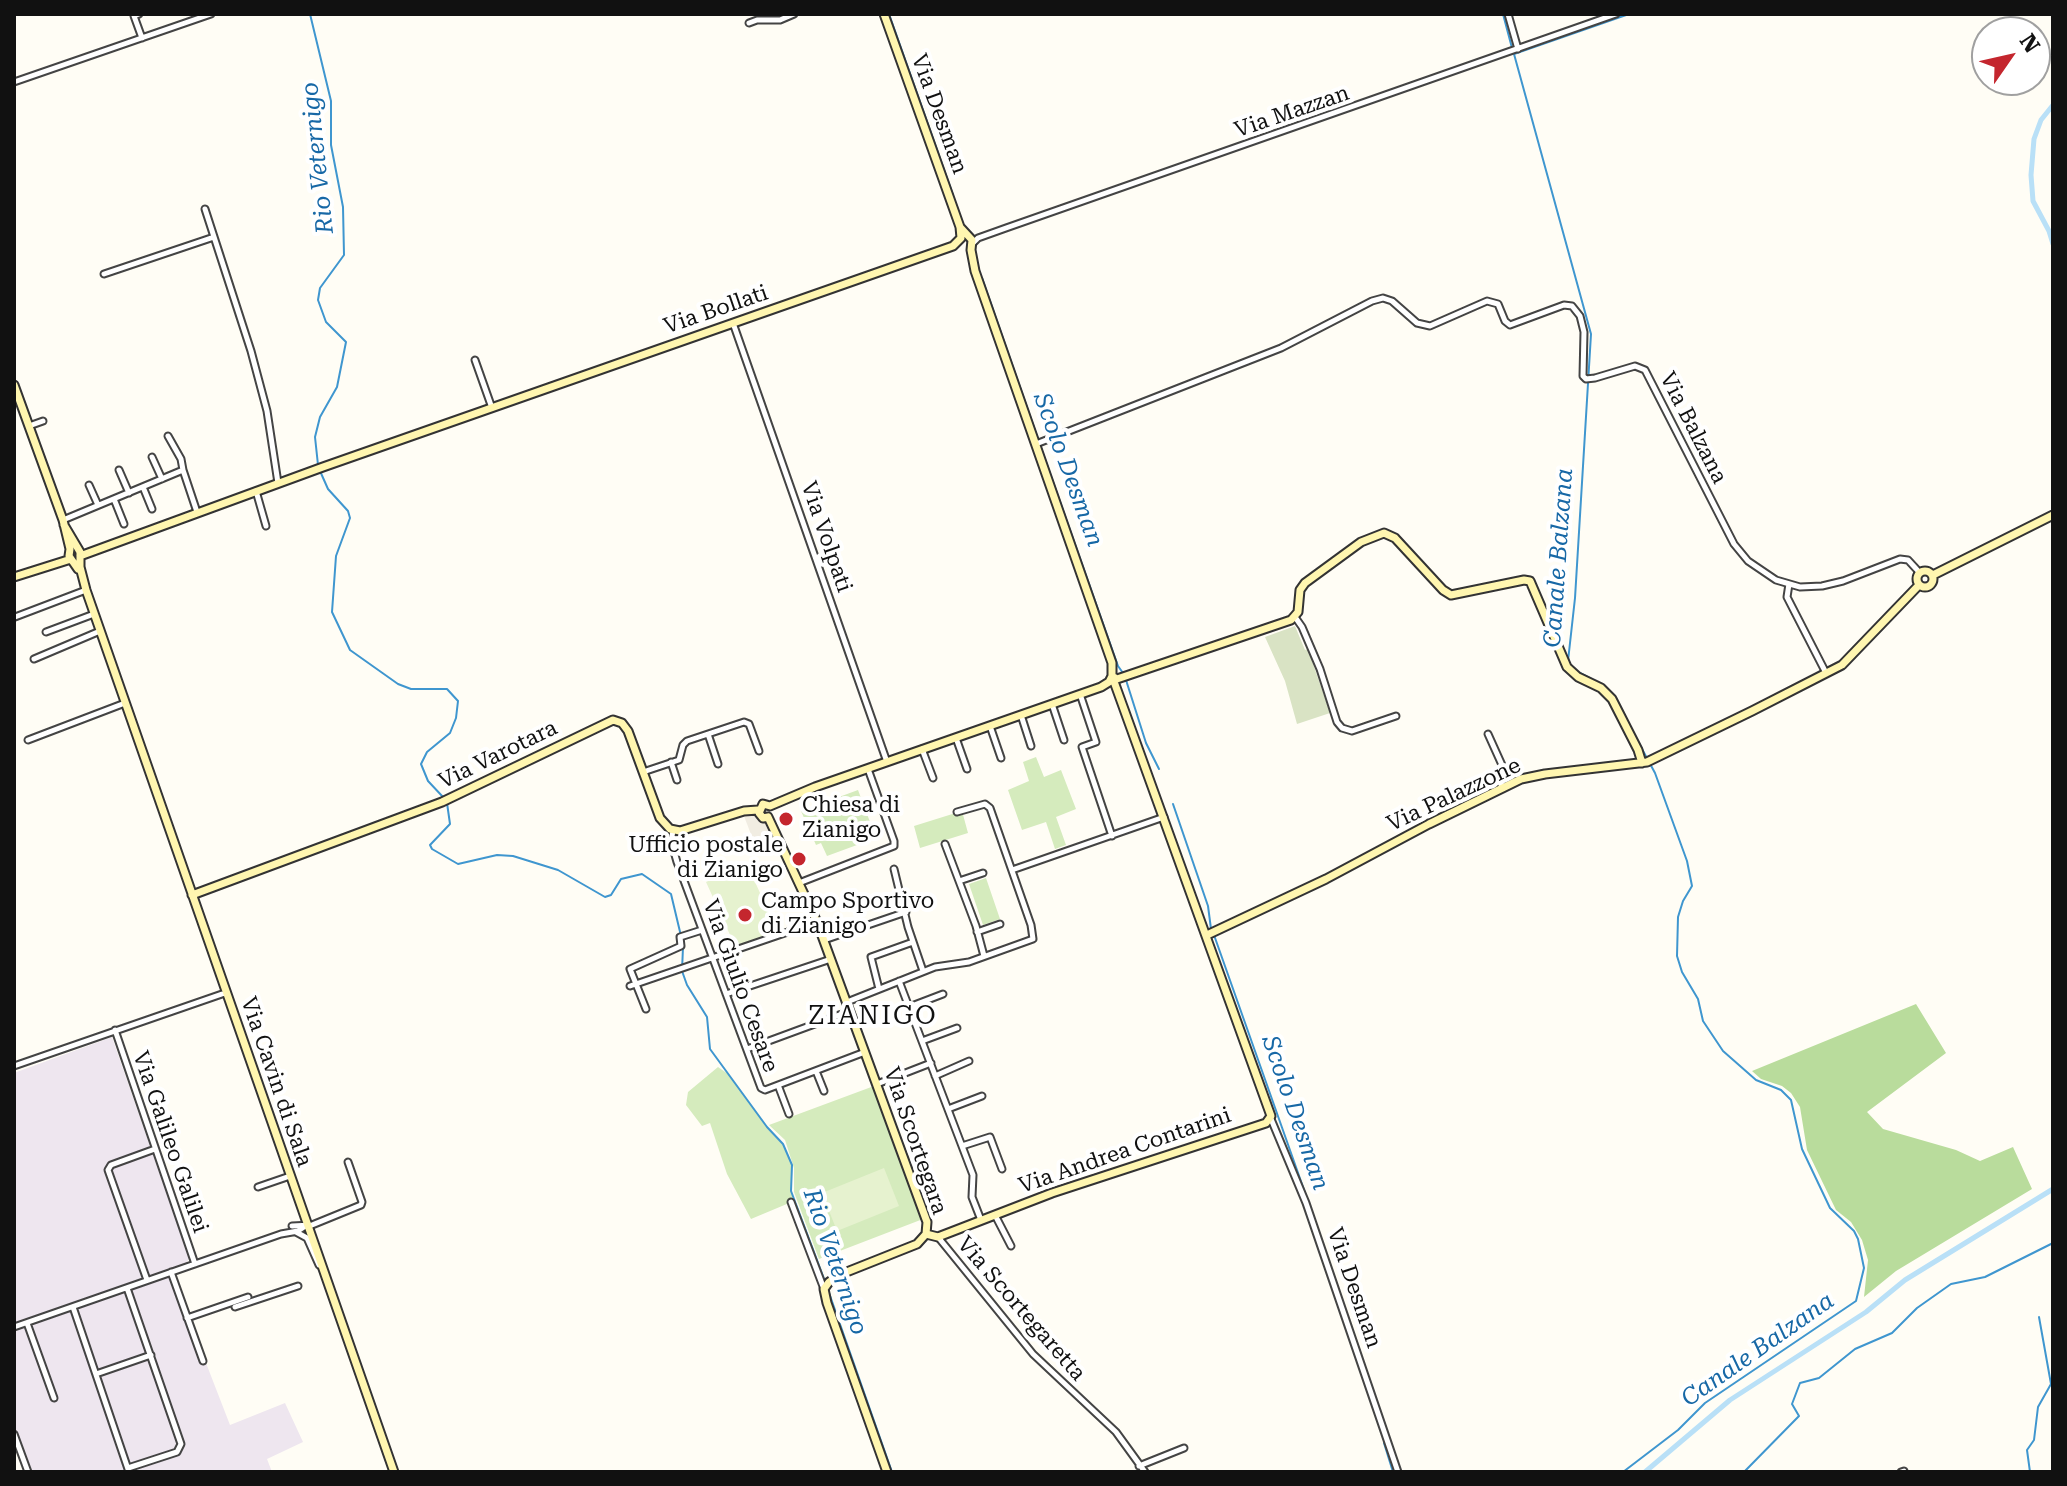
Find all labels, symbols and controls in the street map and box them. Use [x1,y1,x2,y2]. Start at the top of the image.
north arrow [1971,16,2051,96]
text: N [2015,29,2045,57]
street label: Via Desman [905,50,973,178]
street label: Via Mazzan [1231,80,1353,144]
water label: Rio Veternigo [296,81,340,235]
street label: Via Bollati [660,280,772,340]
street label: Via Balzana [1654,368,1732,488]
water label: Scolo Desman [1027,389,1109,551]
water label: Canale Balzana [1538,467,1580,649]
street label: Via Volpati [795,478,857,596]
street label: Via Varotara [434,715,562,795]
street label: Via Palazzone [1383,752,1525,838]
place label: Chiesa di Zianigo [802,793,900,844]
marker: Chiesa di Zianigo [777,810,795,828]
place label: Ufficio postale di Zianigo [628,833,783,884]
marker: Ufficio postale di Zianigo [790,850,808,868]
place label: Campo Sportivo di Zianigo [761,889,934,940]
street label: Via Giulio Cesare [697,896,783,1076]
marker: Campo Sportivo di Zianigo [736,906,754,924]
street label: Via Cavin di Sala [235,994,317,1170]
district label: ZIANIGO [808,1000,938,1032]
water label: Scolo Desman [1255,1032,1335,1194]
street label: Via Galileo Galilei [127,1048,213,1236]
street label: Via Scortegara [877,1064,953,1218]
street label: Via Andrea Contarini [1015,1102,1235,1200]
water label: Rio Veternigo [797,1185,873,1339]
street label: Via Desman [1321,1224,1387,1352]
street label: Via Scortegaretta [951,1231,1091,1387]
water label: Canale Balzana [1676,1287,1840,1413]

